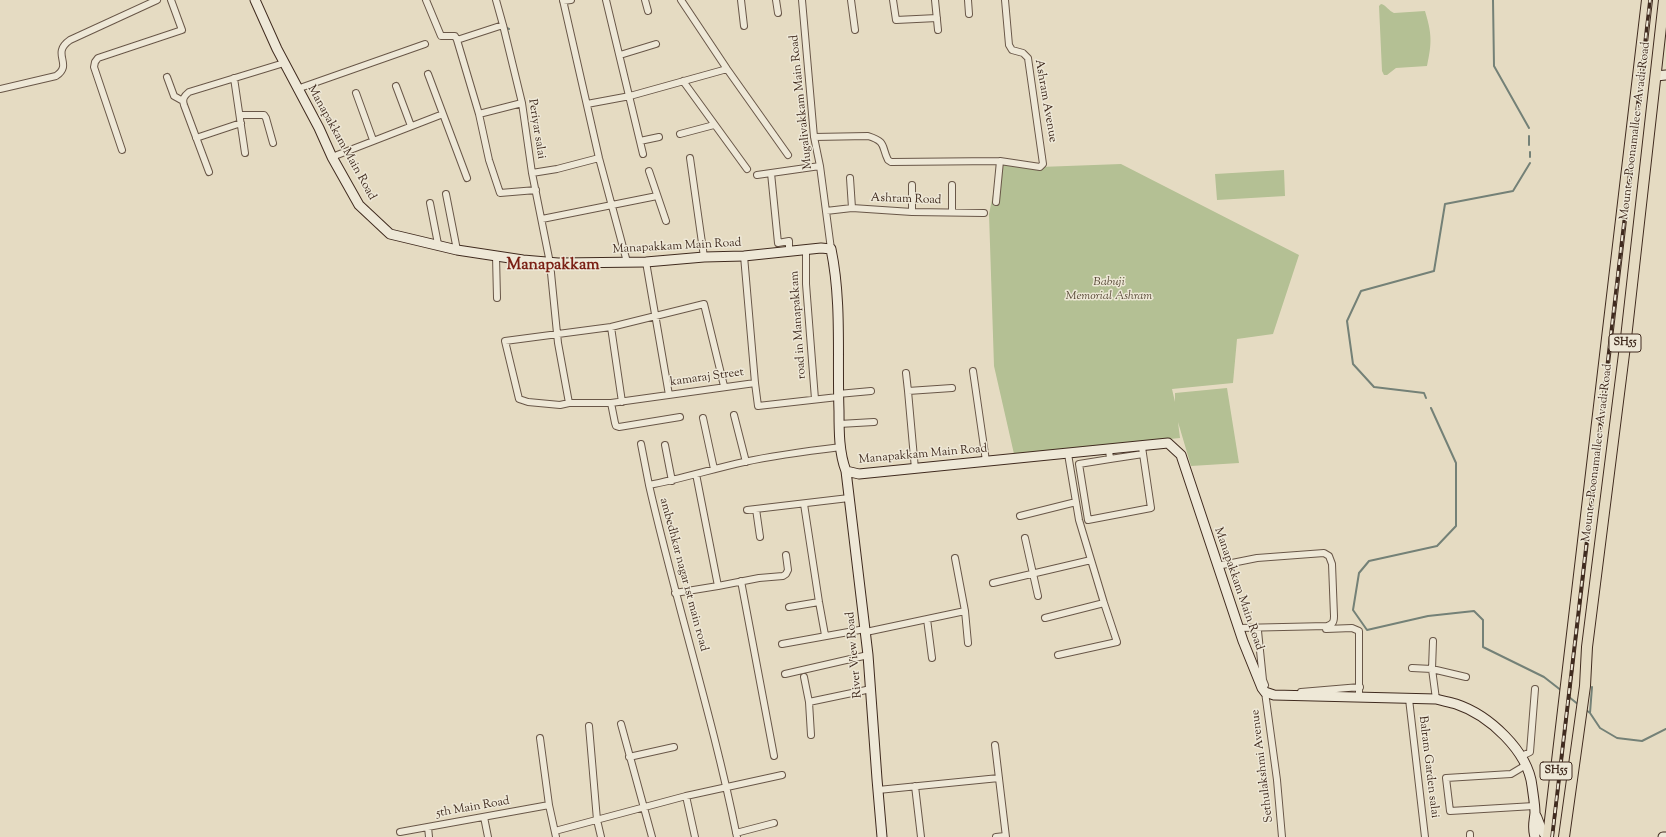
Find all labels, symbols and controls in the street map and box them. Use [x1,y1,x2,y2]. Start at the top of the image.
street label: Mugalivakkam Main Road [788,34,816,170]
street label: Mount - Poonamallee - Avadi Road [1618,41,1654,221]
street label: Ashram Avenue [1031,58,1059,144]
street label: Manapakkam Main Road [303,83,379,203]
street label: Periyar salai [524,98,548,160]
street label: Ashram Road [870,192,942,208]
street label: Manapakkam Main Road [612,236,742,258]
district label: Manapakkam [506,256,600,276]
street label: road in Manapakkam [788,270,810,380]
park label: Babuji Memorial Ashram [1065,276,1153,304]
road number: SH55 [1609,334,1641,352]
street label: Mount - Poonamallee - Avadi Road [1580,363,1616,543]
street label: kamaraj Street [669,366,745,390]
street label: Manapakkam Main Road [858,442,988,468]
street label: ambedhkar nagar 1st main road [656,497,710,653]
street label: Manapakkam Main Road [1210,526,1266,652]
street label: River View Road [844,611,866,699]
street label: Sethulakshmi Avenue [1249,709,1277,823]
street label: Balram Garden salai [1415,715,1441,819]
road number: SH55 [1540,762,1572,780]
street label: 5th Main Road [435,794,511,822]

